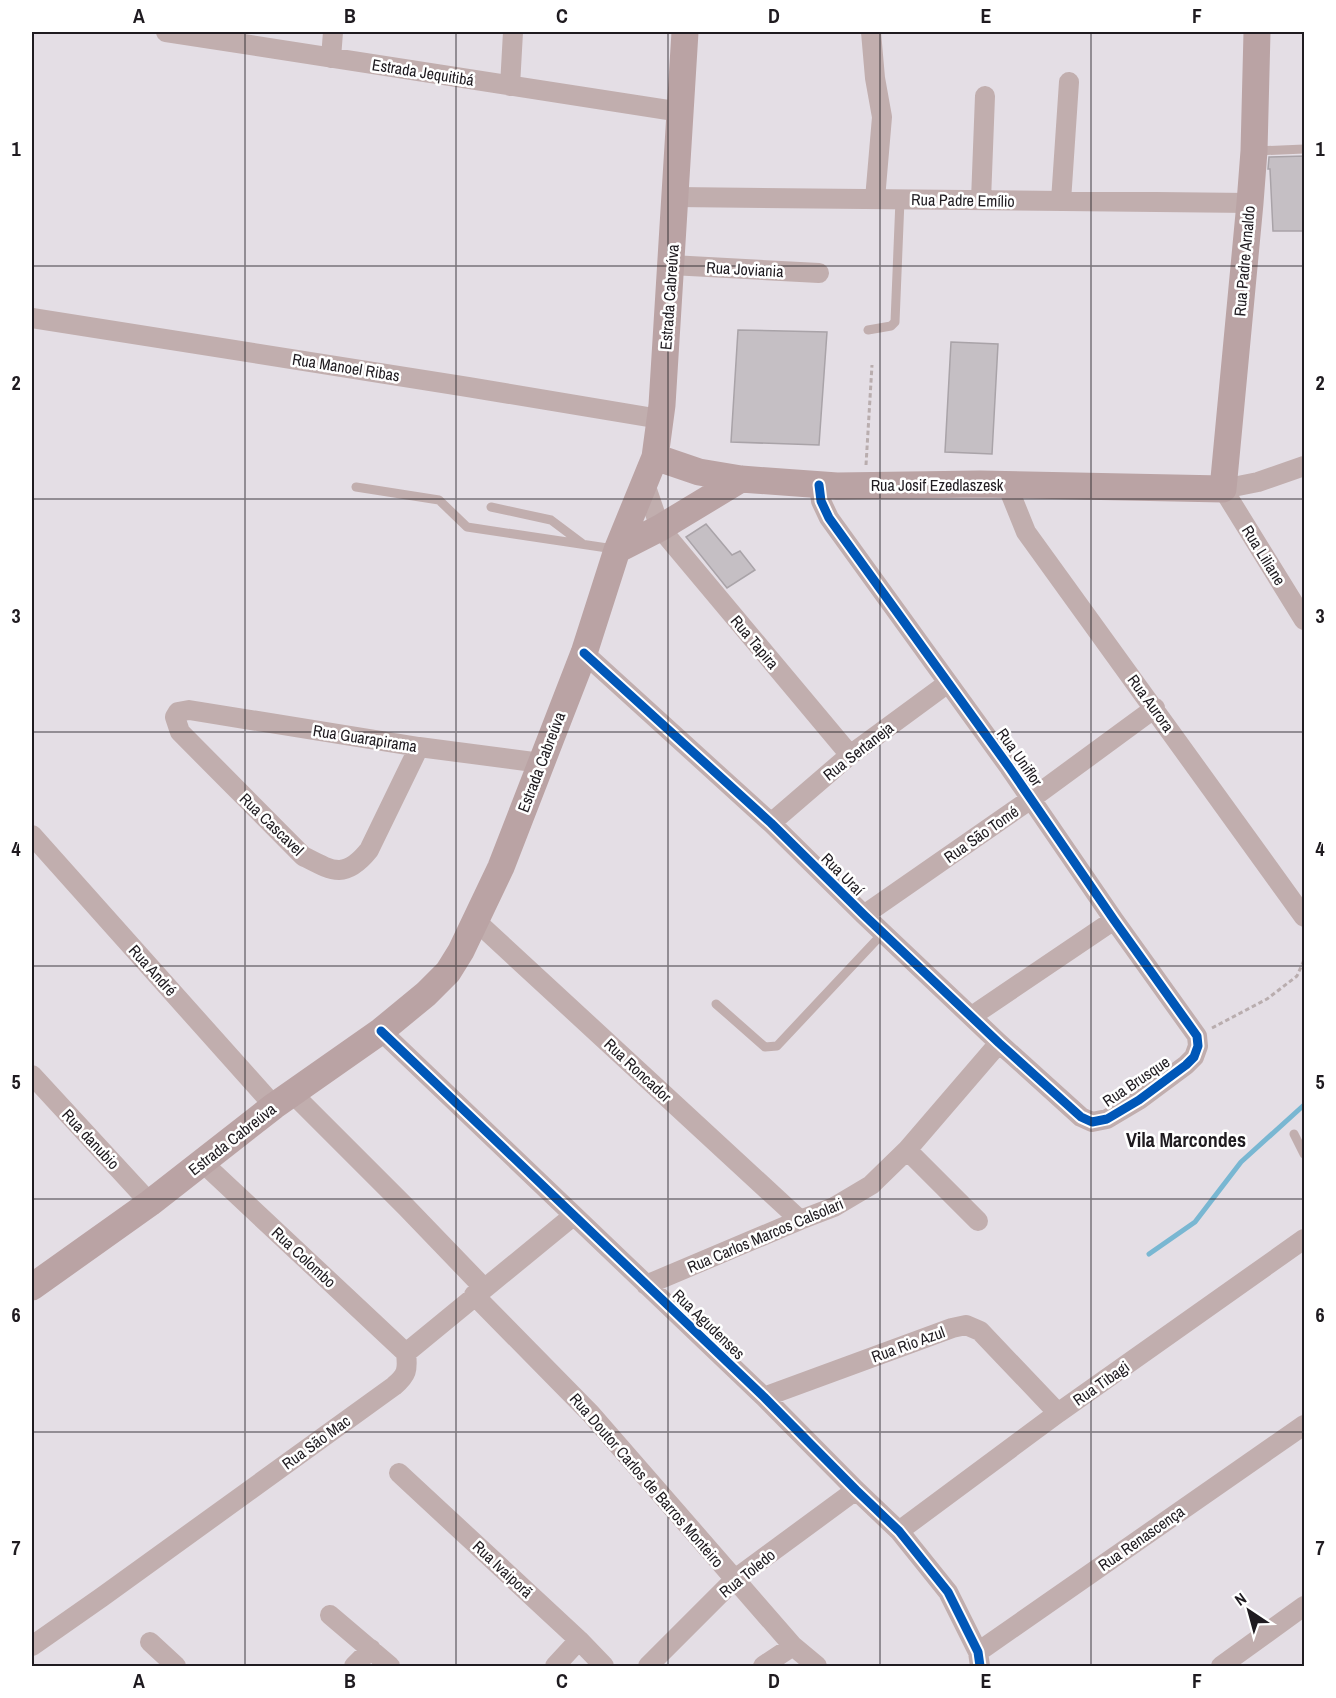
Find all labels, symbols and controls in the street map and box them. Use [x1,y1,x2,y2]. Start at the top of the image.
text: A [133,2,145,29]
text: B [344,2,356,29]
text: C [556,2,568,29]
text: D [768,2,780,29]
text: E [981,2,992,29]
text: F [1192,2,1202,29]
street label: Estrada Jequitibá [370,53,476,91]
text: 1 [11,135,21,162]
text: 1 [1315,135,1325,162]
street label: Rua Padre Emílio [911,188,1015,212]
street label: Rua Padre Arnaldo [1228,205,1260,317]
street label: Estrada Cabreúva [654,243,684,351]
street label: Rua Joviania [706,256,785,282]
street label: Rua Manoel Ribas [291,348,401,386]
text: 2 [11,369,21,396]
text: 2 [1315,369,1325,396]
street label: Rua Josif Ezedlaszesk [871,474,1004,496]
street label: Rua Liliane [1237,521,1291,589]
text: 3 [11,602,21,629]
text: 3 [1315,602,1325,629]
street label: Rua Tapira [726,610,785,674]
street label: Rua Aurora [1123,670,1180,737]
street label: Estrada Cabreúva [512,708,570,815]
street label: Rua Sertaneja [818,716,898,785]
street label: Rua Guarapirama [311,719,419,757]
street label: Rua Uniflor [992,724,1048,791]
street label: Rua Cascavel [235,788,309,860]
street label: Rua São Tomé [939,800,1023,868]
text: 4 [11,835,21,862]
text: 4 [1315,835,1325,862]
street label: Rua Uraí [817,848,870,901]
street label: Rua André [124,940,182,1000]
street label: Rua Roncador [600,1033,677,1107]
street label: Rua Brusque [1098,1050,1174,1112]
text: 5 [11,1068,21,1095]
text: 5 [1315,1068,1325,1095]
street label: Estrada Cabreúva [184,1097,281,1180]
street label: Rua danubio [57,1104,125,1174]
district label: Vila Marcondes [1126,1126,1246,1153]
street label: Rua Carlos Marcos Calsolari [684,1192,846,1278]
street label: Rua Colombo [267,1222,341,1292]
street label: Rua Agudenses [668,1284,750,1364]
text: 6 [11,1301,21,1328]
text: 6 [1315,1301,1325,1328]
street label: Rua Rio Azul [868,1321,948,1367]
street label: Rua Tibagi [1068,1356,1134,1410]
street label: Rua Doutor Carlos de Barros Monteiro [565,1388,729,1572]
street label: Rua São Mac [277,1409,355,1474]
street label: Rua Renascença [1093,1500,1189,1576]
text: 7 [11,1534,21,1561]
text: 7 [1315,1534,1325,1561]
street label: Rua Ivaiporã [468,1535,538,1603]
street label: Rua Toledo [714,1544,780,1602]
north arrow [1219,1581,1279,1641]
text: N [1230,1587,1250,1611]
text: A [133,1667,145,1694]
text: B [344,1667,356,1694]
text: C [556,1667,568,1694]
text: D [768,1667,780,1694]
text: E [981,1667,992,1694]
text: F [1192,1667,1202,1694]

